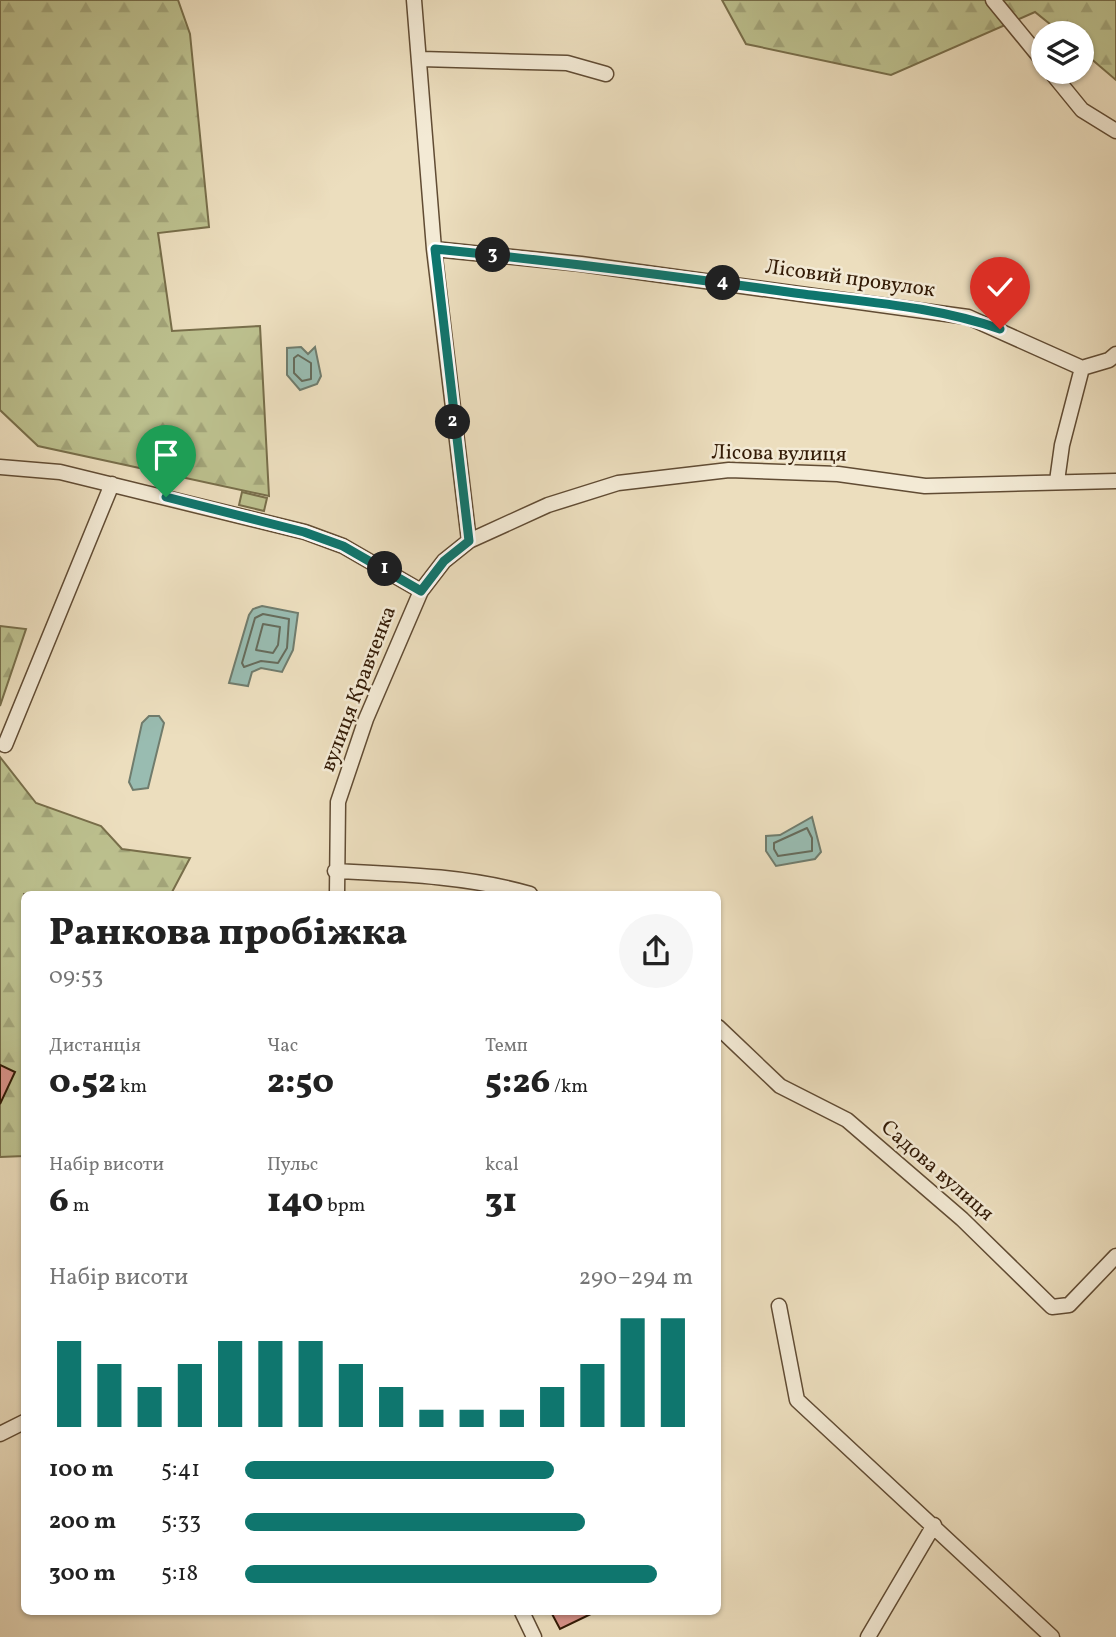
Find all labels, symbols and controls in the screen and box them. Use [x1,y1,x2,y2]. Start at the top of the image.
map controls [1031,21,1094,84]
button: layers [1031,21,1094,84]
pin: 3 [476,238,510,272]
text: 3 [488,241,497,267]
street label: Лісовий провулок [763,253,937,305]
pin [970,257,1030,329]
pin: 4 [706,266,740,300]
icon: check [981,268,1019,306]
text: 4 [717,269,728,295]
pin: 2 [435,404,470,440]
text: 2 [448,408,457,434]
pin [136,425,196,497]
icon: arrive [147,436,185,474]
street label: Лісова вулиця [711,438,847,470]
pin: 1 [368,552,402,586]
text: 1 [381,555,388,581]
street label: вулиця Кравченка [314,602,404,776]
text: Ранкова пробіжка [49,908,407,961]
button: share [619,914,693,988]
text: 09:53 [49,961,103,993]
text: Дистанція [49,1033,141,1059]
text: Час [267,1033,298,1059]
text: Темп [485,1033,528,1059]
text: 0.52 [49,1059,116,1107]
text: 2:50 [267,1059,334,1107]
text: 5:26 [485,1059,550,1107]
text: km [116,1074,147,1100]
text: /km [550,1074,588,1100]
street label: Садова вулиця [874,1114,1000,1228]
text: Набір висоти [49,1152,164,1178]
text: Пульс [267,1152,318,1178]
text: kcal [485,1152,519,1178]
text: 6 [49,1178,69,1226]
text: 140 [267,1178,324,1226]
text: 31 [485,1178,517,1226]
text: m [69,1193,89,1219]
text: bpm [324,1193,365,1219]
text: Набір висоти [49,1262,188,1294]
text: 290–294 m [579,1262,693,1294]
text: 100 m [49,1454,114,1486]
text: 5:41 [161,1454,200,1486]
text: 200 m [49,1506,116,1538]
text: 5:33 [161,1506,201,1538]
text: 300 m [49,1558,116,1590]
text: 5:18 [161,1558,198,1590]

